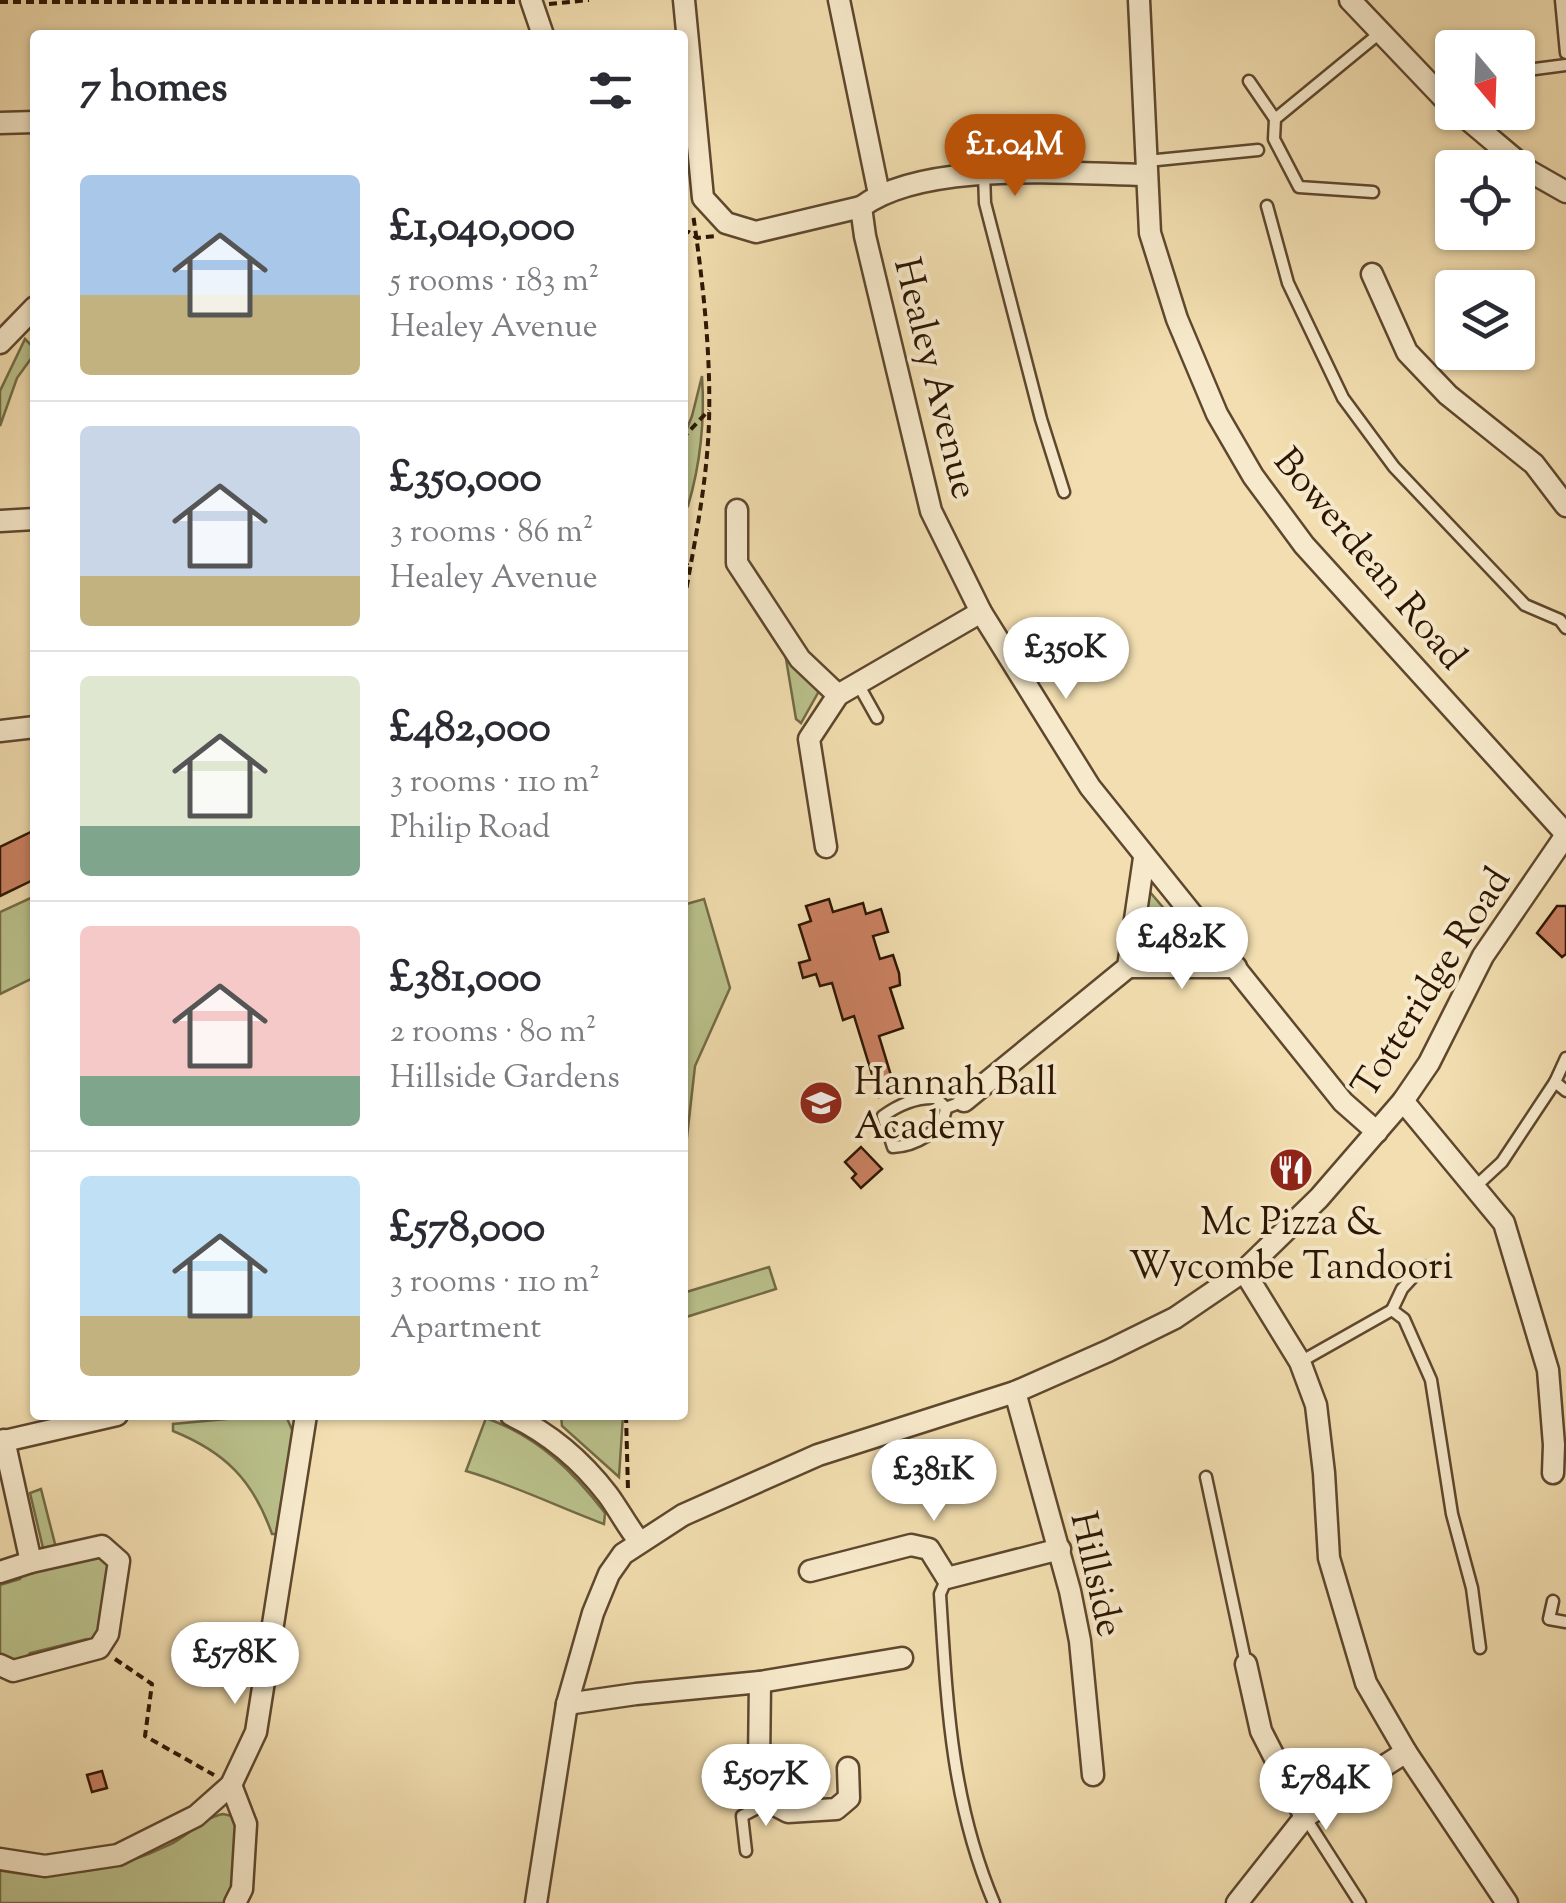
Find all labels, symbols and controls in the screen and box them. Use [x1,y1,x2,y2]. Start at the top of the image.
north arrow [1435,30,1535,130]
map controls [1435,30,1535,370]
text: 7 homes [80,60,228,120]
icon: filters [583,63,638,118]
pin: £1.04M [934,114,1096,199]
text: £1.04M [967,123,1063,169]
button: locate [1435,150,1535,250]
text: £1,040,000 [390,199,575,259]
icon: home [160,215,280,335]
street label: Healey Avenue [877,253,989,505]
text: 5 rooms · 183 m² [390,259,599,305]
button: layers [1435,270,1535,370]
text: Healey Avenue [390,305,598,351]
street label: Bowerdean Road [1259,438,1477,683]
text: £350,000 [390,450,542,510]
icon: home [160,466,280,586]
text: 3 rooms · 86 m² [390,510,593,556]
text: Healey Avenue [390,556,598,602]
pin: £350K [996,617,1136,702]
text: £350K [1025,626,1107,672]
text: £482,000 [390,700,551,760]
icon: home [160,716,280,836]
text: 3 rooms · 110 m² [390,760,600,806]
text: Philip Road [390,806,550,852]
street label: Totteridge Road [1341,858,1526,1110]
pin: £482K [1112,907,1252,992]
text: £482K [1138,916,1226,962]
text: £381,000 [390,950,542,1010]
icon: home [160,966,280,1086]
text: 2 rooms · 80 m² [390,1010,597,1056]
text: Hillside Gardens [390,1056,620,1102]
place label: Hannah Ball Academy [854,1058,1057,1156]
school or university icon: Hannah Ball Academy [798,1080,844,1126]
restaurant icon: Mc Pizza & Wycombe Tandoori [1268,1147,1314,1193]
place label: Mc Pizza & Wycombe Tandoori [1129,1198,1453,1296]
text: £578,000 [390,1200,545,1260]
icon: home [160,1216,280,1336]
text: 3 rooms · 110 m² [390,1260,600,1306]
text: Apartment [390,1306,541,1352]
pin: £381K [864,1439,1004,1524]
text: £381K [894,1448,974,1494]
street label: Hillside [1054,1507,1135,1643]
pin: £578K [165,1622,305,1707]
text: £578K [193,1631,277,1677]
pin: £507K [696,1744,836,1829]
pin: £784K [1256,1748,1396,1833]
text: £507K [724,1753,808,1799]
text: £784K [1282,1757,1370,1803]

